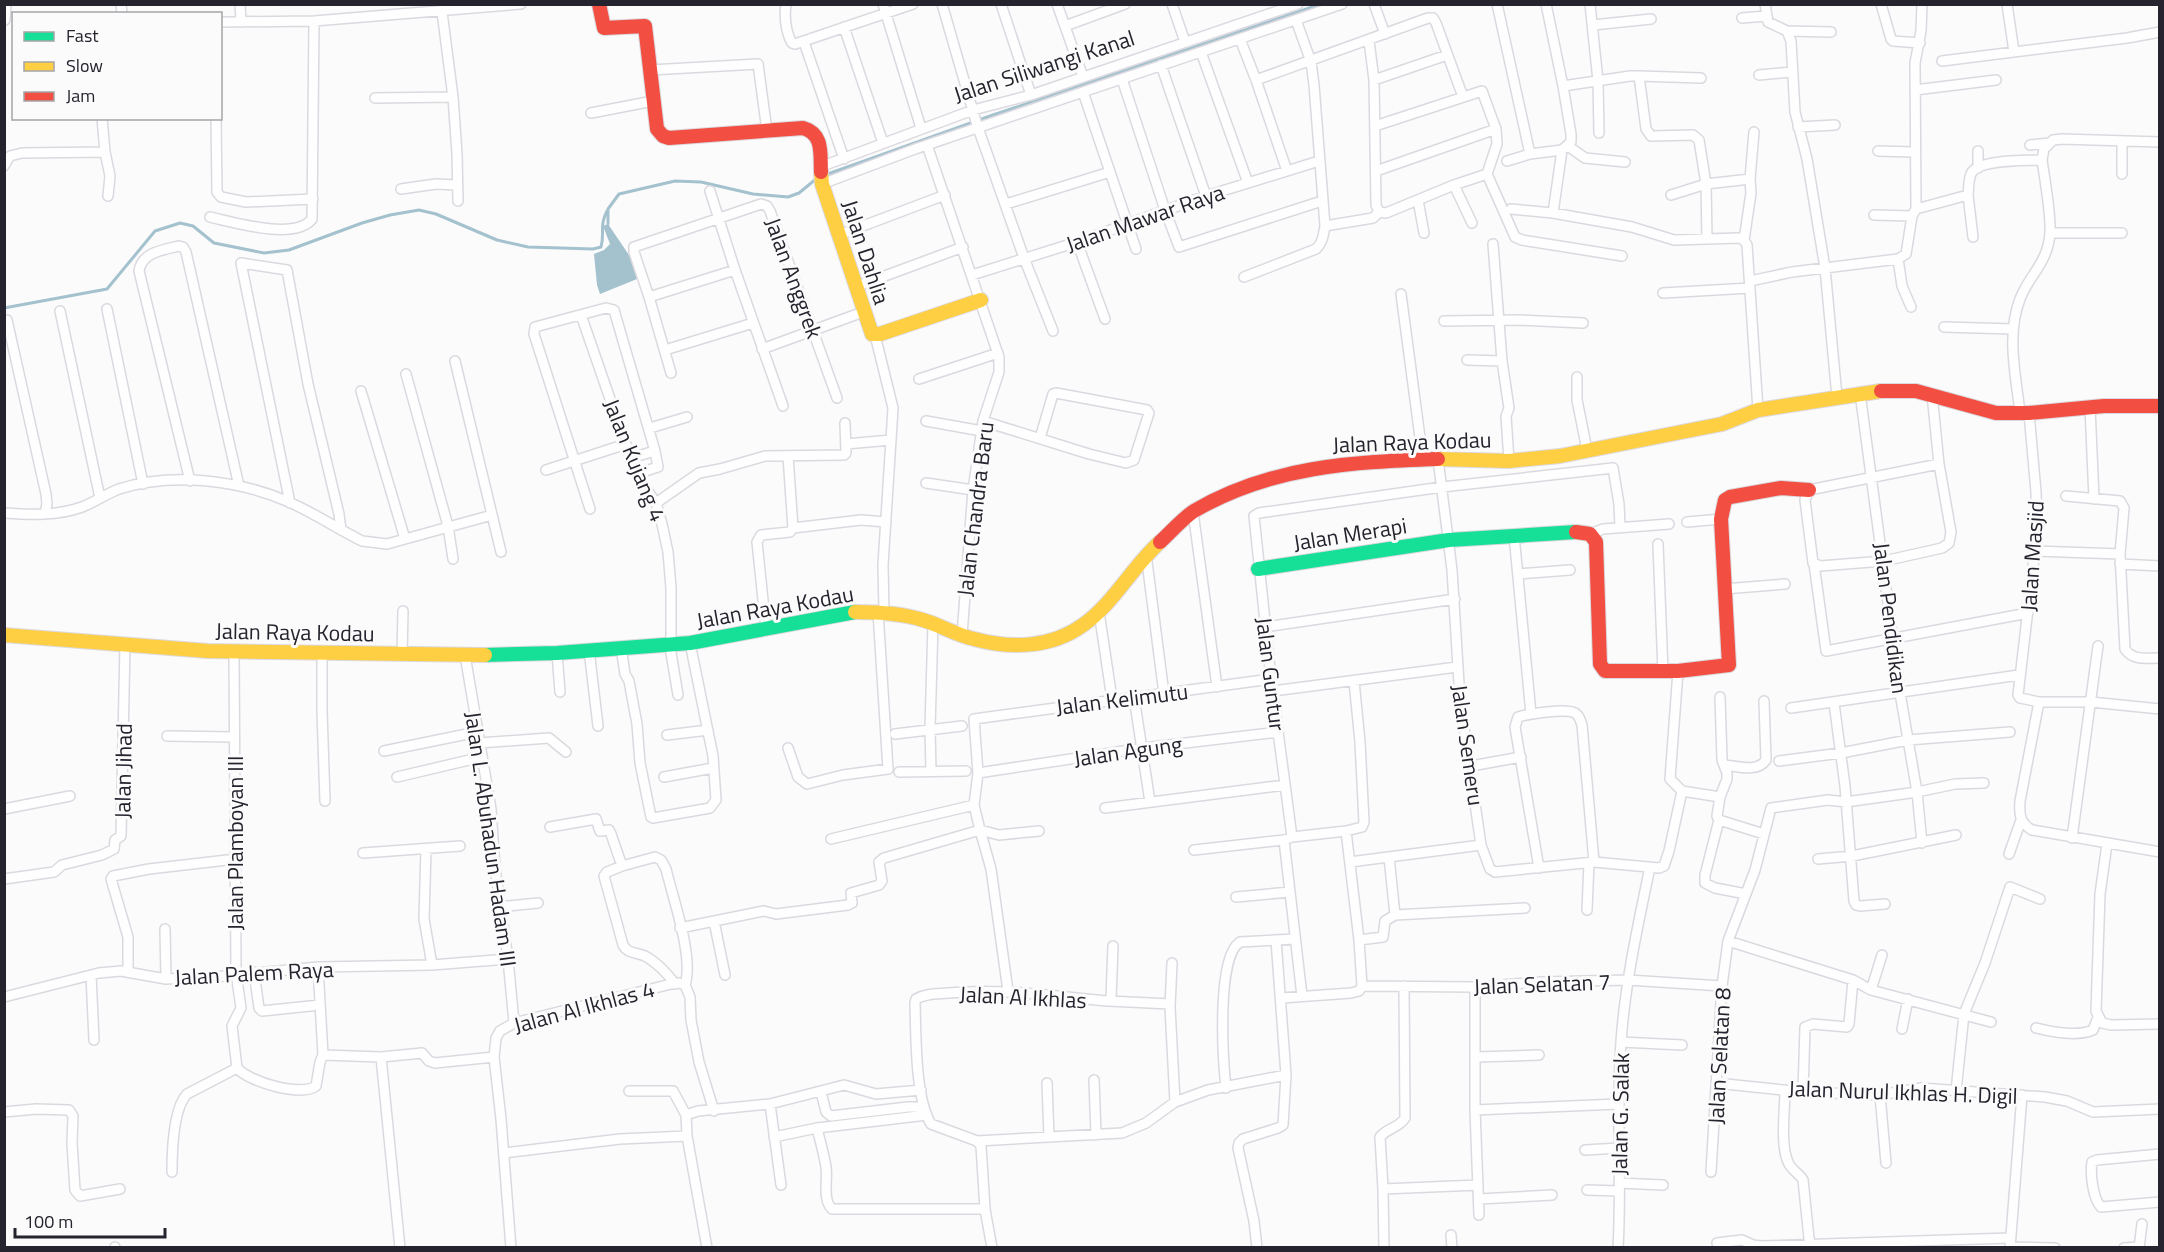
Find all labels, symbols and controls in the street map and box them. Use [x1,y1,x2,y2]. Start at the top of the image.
legend [12,12,222,120]
street label: Jalan Siliwangi Kanal [949,21,1139,111]
text: Fast [66,22,99,49]
text: Slow [66,52,103,79]
text: Jam [66,82,95,109]
street label: Jalan Mawar Raya [1061,175,1229,261]
street label: Jalan Dahlia [833,195,899,309]
street label: Jalan Anggrek [756,213,832,344]
street label: Jalan Kujang 4 [595,393,675,527]
street label: Jalan Chandra Baru [947,420,1003,598]
street label: Jalan Raya Kodau [1332,422,1492,462]
street label: Jalan Masjid [2011,499,2053,613]
street label: Jalan Merapi [1291,508,1409,560]
street label: Jalan Pendidikan [1865,540,1917,696]
street label: Jalan Raya Kodau [694,576,856,638]
street label: Jalan Raya Kodau [215,614,375,650]
street label: Jalan Guntur [1247,615,1295,733]
street label: Jalan Kelimutu [1054,674,1190,724]
street label: Jalan Semeru [1443,682,1493,808]
street label: Jalan L. Abuhadun Hadam III [456,709,526,969]
street label: Jalan Jihad [105,723,141,819]
street label: Jalan Agung [1072,727,1184,775]
street label: Jalan Plamboyan III [218,756,252,931]
street label: Jalan Palem Raya [174,952,334,994]
street label: Jalan Selatan 7 [1473,965,1611,1003]
street label: Jalan Al Ikhlas 4 [510,972,658,1042]
street label: Jalan Al Ikhlas [959,977,1087,1017]
street label: Jalan Selatan 8 [1698,987,1740,1125]
street label: Jalan G. Salak [1602,1052,1638,1176]
street label: Jalan Nurul Ikhlas H. Digil [1788,1071,2018,1113]
scale bar [15,1201,165,1239]
text: 100 m [24,1208,73,1235]

